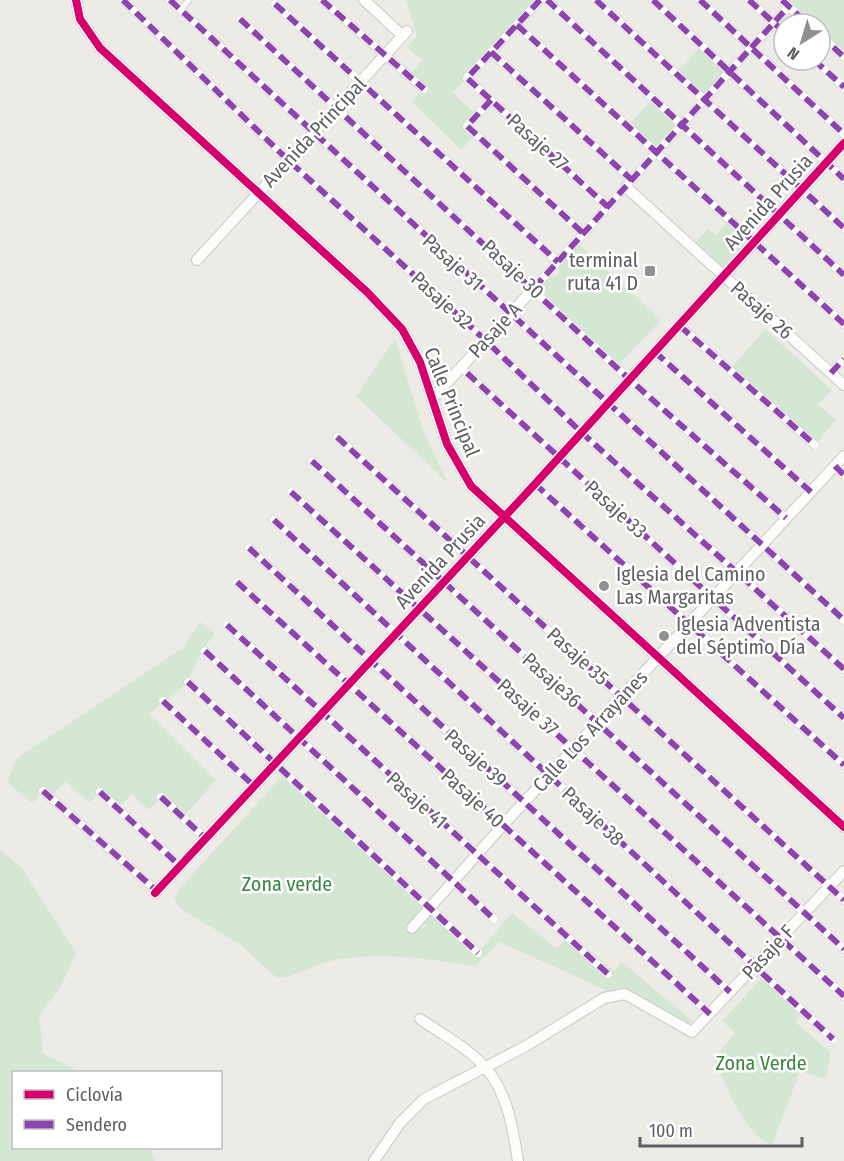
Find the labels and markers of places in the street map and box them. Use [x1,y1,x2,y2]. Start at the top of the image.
place label: terminal ruta 41 D [567,248,638,295]
marker: terminal ruta 41 D [643,264,657,278]
place label: Iglesia del Camino Las Margaritas [616,562,766,609]
marker: Iglesia del Camino Las Margaritas [597,579,611,593]
place label: Iglesia Adventista del Séptimo Día [676,612,821,659]
marker: Iglesia Adventista del Séptimo Día [657,629,671,643]

